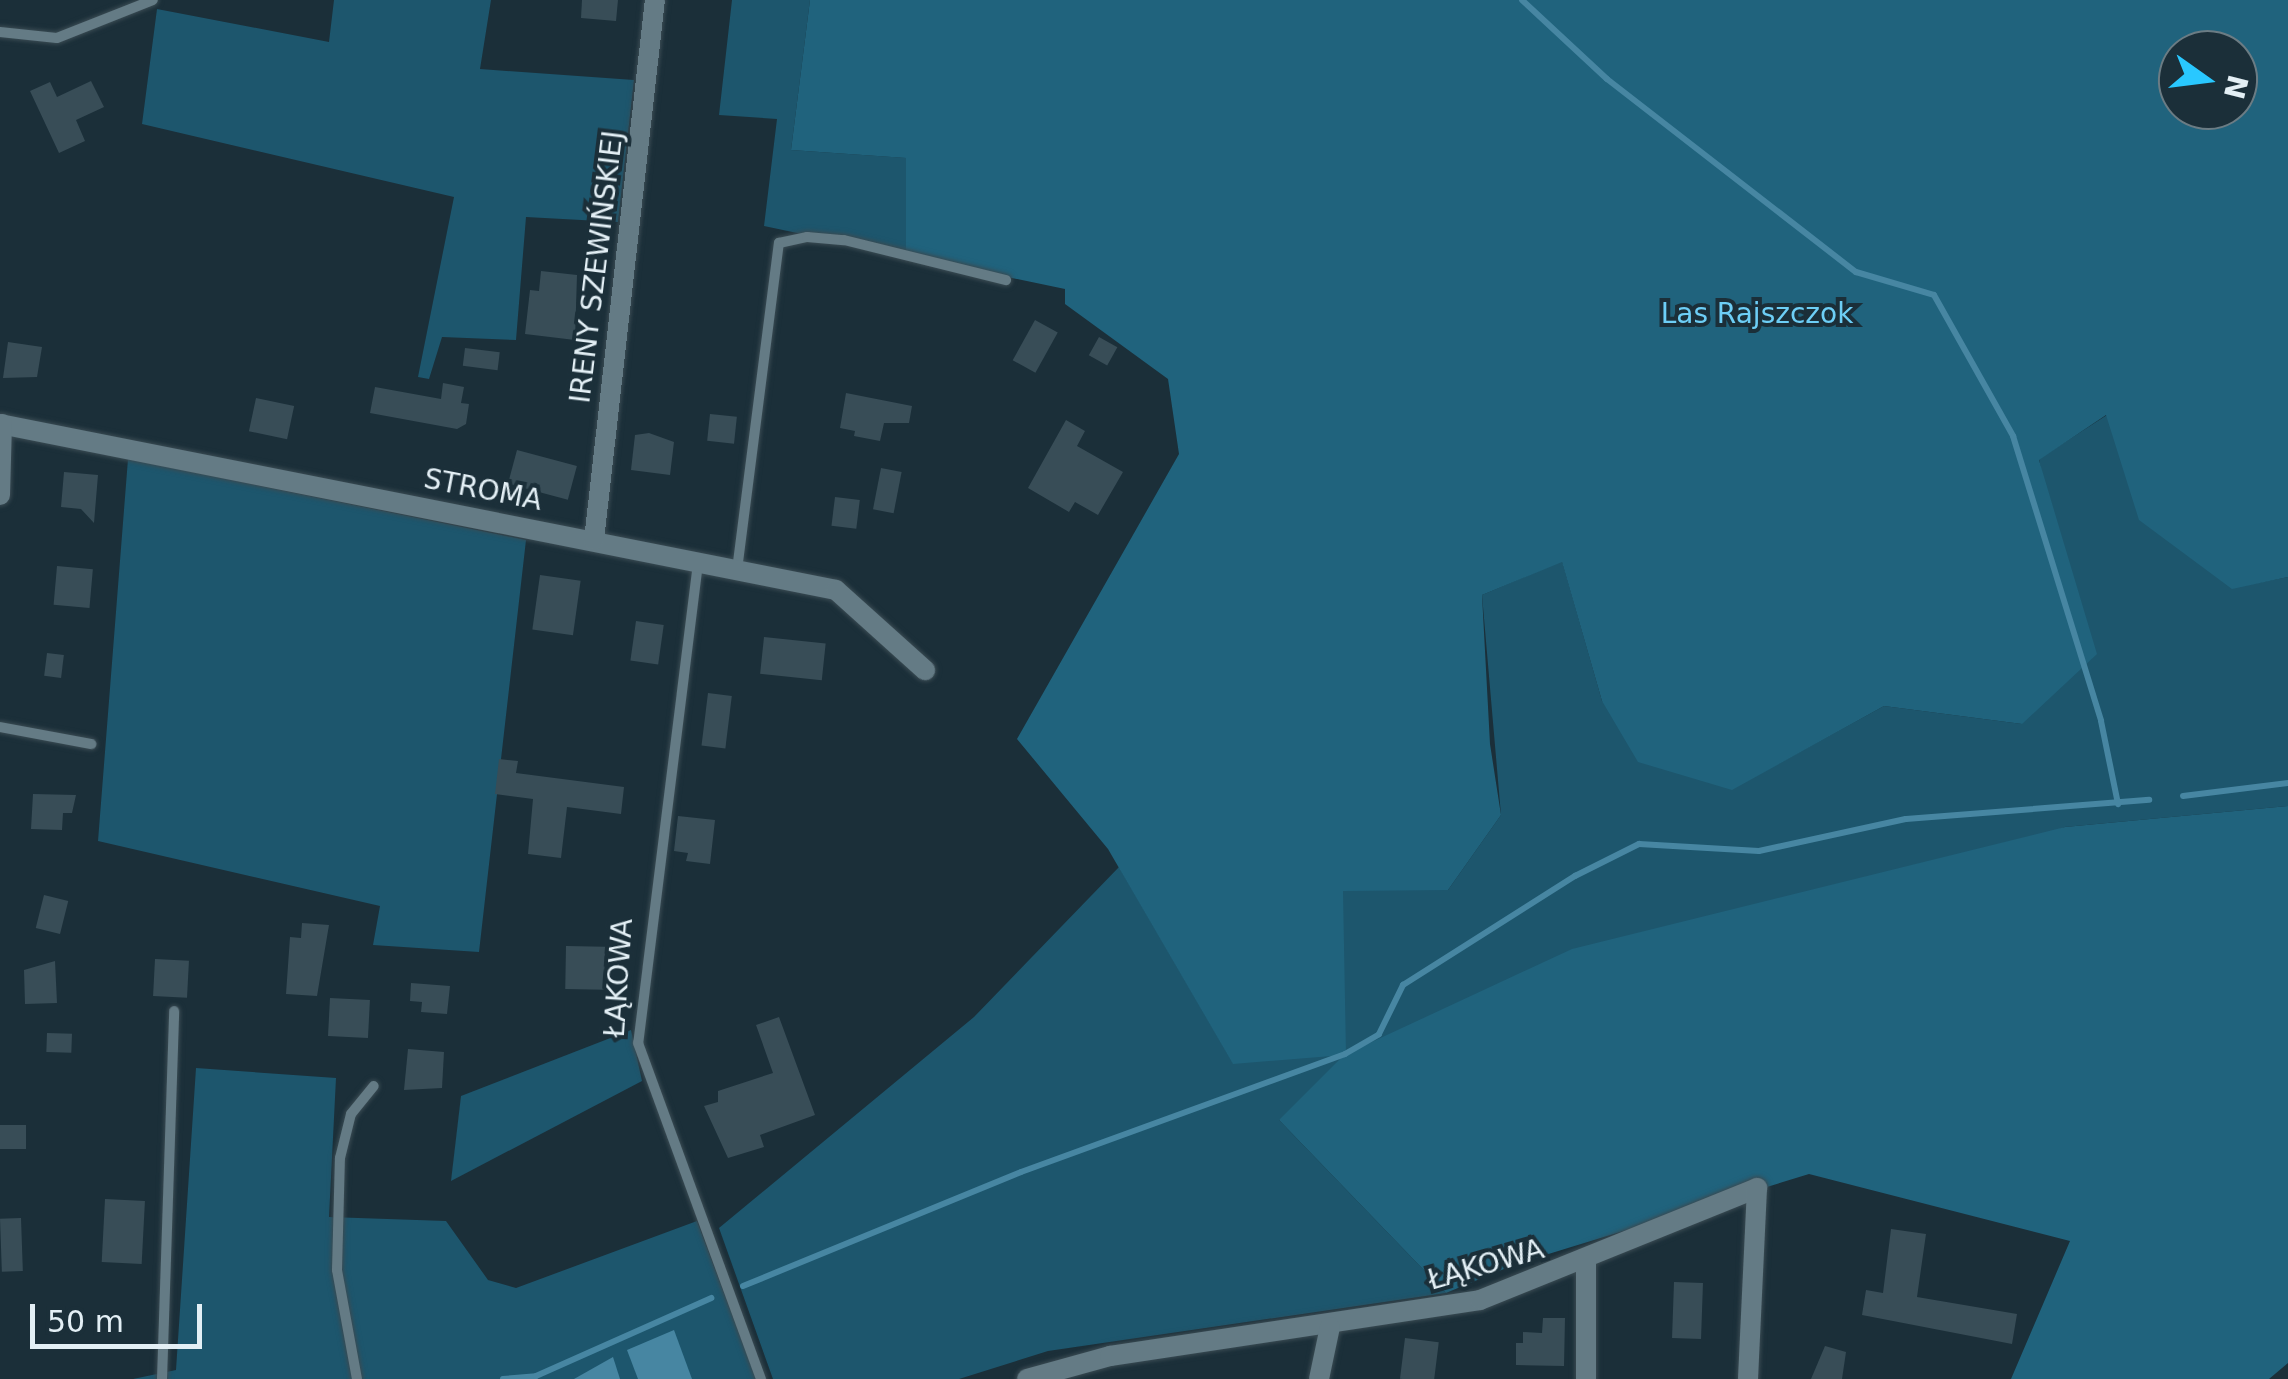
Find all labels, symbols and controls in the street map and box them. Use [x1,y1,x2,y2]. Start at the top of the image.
north arrow [2158,30,2258,130]
text: N [2217,72,2254,102]
street label: IRENY SZEWIŃSKIEJ [564,129,630,405]
park label: Las Rajszczok [1661,297,1853,331]
street label: STROMA [421,462,545,518]
street label: ŁĄKOWA [598,917,640,1039]
street label: ŁĄKOWA [1424,1232,1548,1298]
scale bar [35,1284,208,1346]
text: 50 m [47,1304,124,1339]

